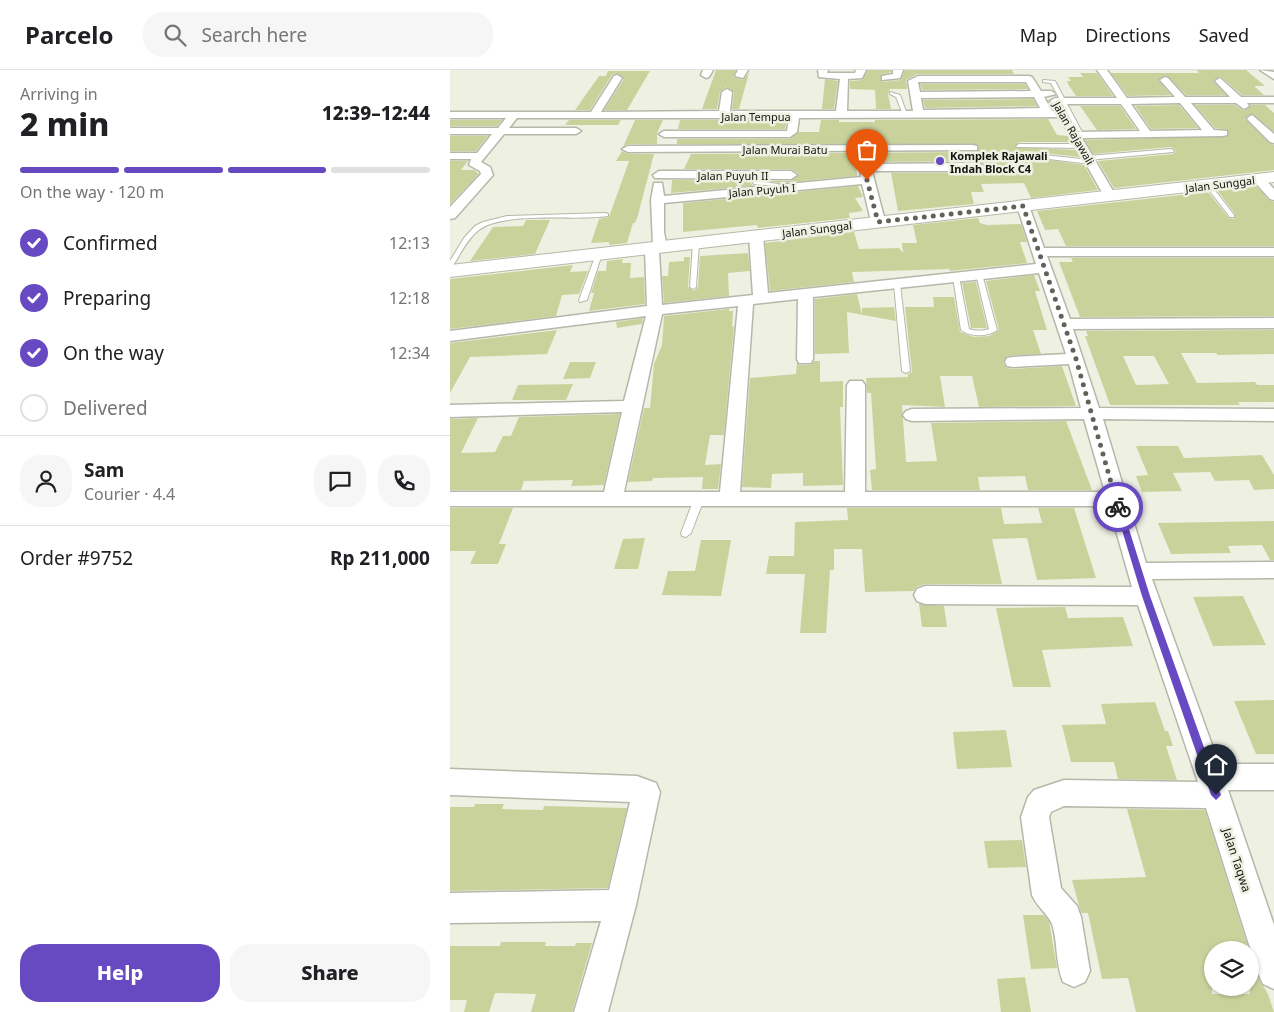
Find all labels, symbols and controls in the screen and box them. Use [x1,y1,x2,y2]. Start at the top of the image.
search box [143,12,493,57]
text: Parcelo [25,18,113,51]
icon: search [161,21,189,49]
text: Search here [201,22,307,48]
text: Map [1020,23,1057,47]
text: Directions [1085,23,1171,47]
text: Saved [1199,23,1249,47]
text: Arriving in [20,83,98,105]
street label: Jalan Rajawali [1049,98,1098,167]
text: 12:39–12:44 [322,100,430,126]
text: 2 min [20,102,109,145]
street label: Jalan Tempua [720,109,791,124]
pin [846,129,888,180]
icon: bag [853,136,881,164]
street label: Jalan Murai Batu [742,142,827,157]
place label: Komplek Rajawali Indah Block C4 [950,148,1048,176]
marker: Komplek Rajawali Indah Block C4 [934,155,946,167]
street label: Jalan Puyuh II [697,168,769,183]
street label: Jalan Sunggal [1183,172,1256,196]
street label: Jalan Puyuh I [727,180,796,200]
text: On the way · 120 m [20,181,164,203]
street label: Jalan Sunggal [780,217,853,241]
icon: check [20,229,48,257]
text: Confirmed [63,230,158,256]
text: 12:13 [389,232,430,254]
icon: check [20,284,48,312]
text: Preparing [63,285,151,311]
text: 12:18 [389,287,430,309]
icon: check [20,339,48,367]
text: On the way [63,340,164,366]
text: 12:34 [389,342,430,364]
text: Delivered [63,395,148,421]
button: person [20,455,72,507]
button: chat [314,455,366,507]
button: phone [378,455,430,507]
text: Sam [84,457,124,483]
courier [1093,482,1143,532]
text: Courier · 4.4 [84,483,175,505]
icon: bike [1104,493,1132,521]
text: Order #9752 [20,545,133,571]
text: Rp 211,000 [330,545,430,571]
pin [1195,744,1237,795]
icon: home [1202,751,1230,779]
street label: Jalan Taqwa [1218,825,1255,894]
map controls [1204,941,1259,996]
button: layers [1204,941,1259,996]
button: Help [20,944,220,1002]
button: Share [230,944,430,1002]

